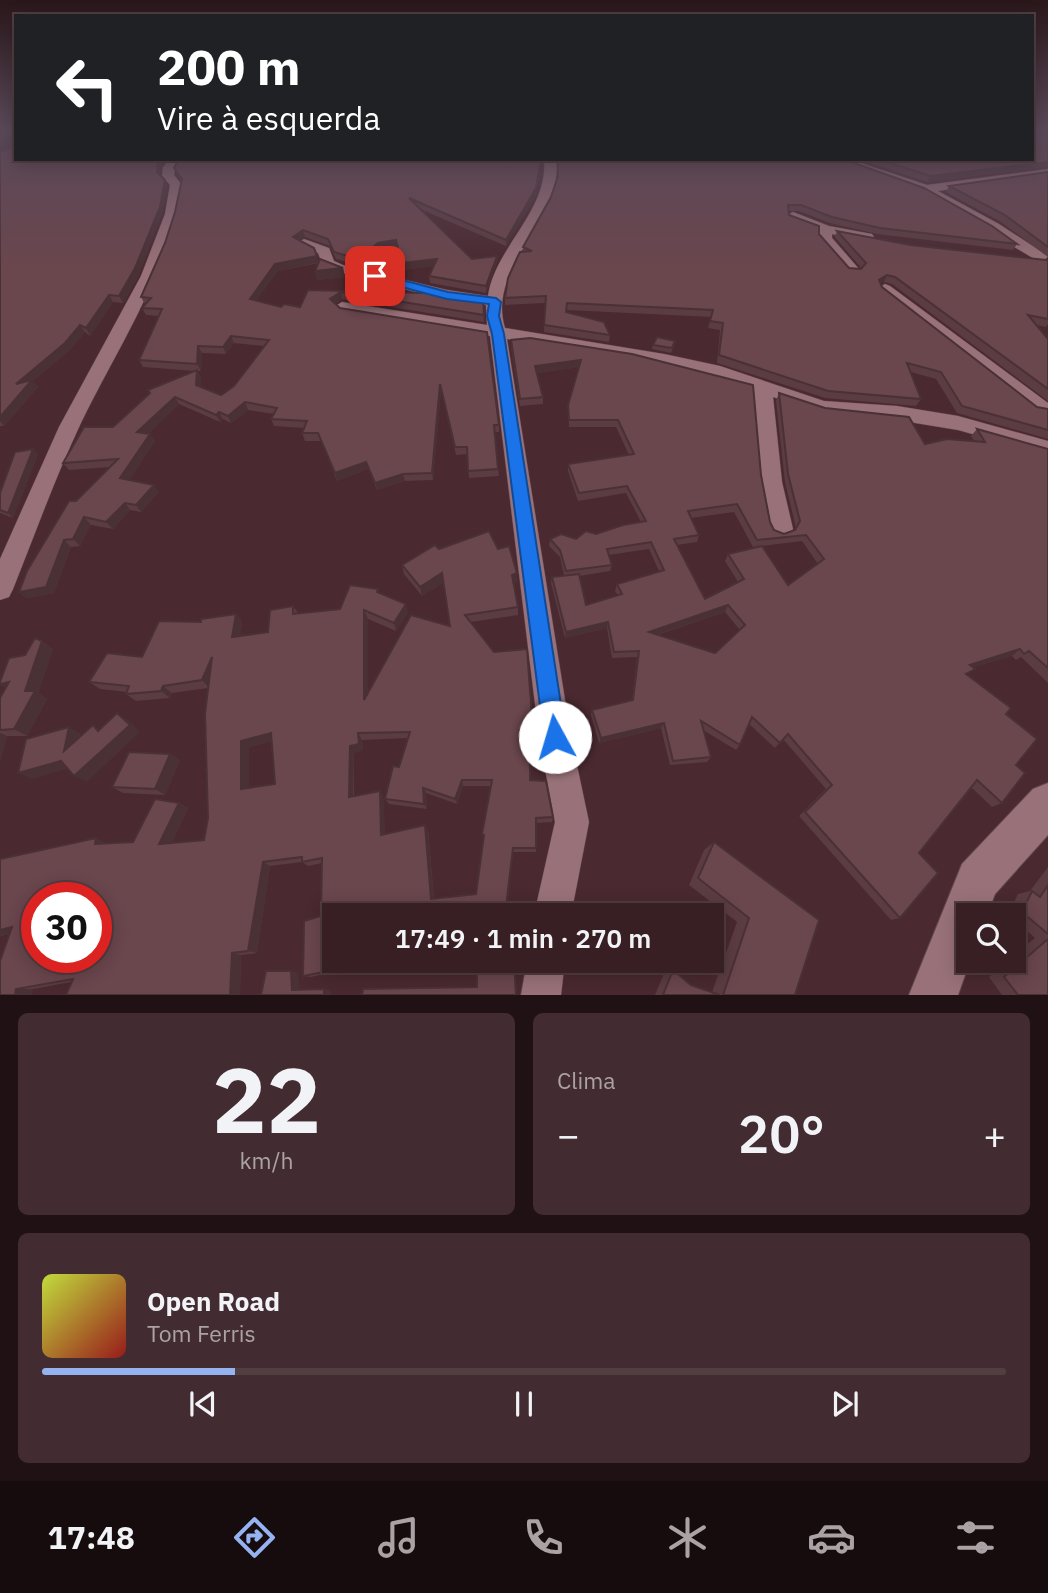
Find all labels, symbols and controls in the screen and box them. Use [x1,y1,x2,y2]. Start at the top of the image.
text: 200 m [157,35,301,98]
icon: left [42,42,133,133]
text: Vire à esquerda [157,97,381,139]
pin [345,246,405,306]
icon: arrive [356,257,394,295]
position arrow [518,700,592,774]
speed limit sign: 30 [21,882,112,973]
map controls [956,903,1026,973]
button: search [956,903,1026,973]
text: 17:49 · 1 min · 270 m [395,921,651,955]
text: 22 [212,1040,321,1158]
text: Clima [557,1065,616,1095]
text: 20° [738,1100,825,1167]
text: − [557,1110,580,1159]
text: + [983,1110,1006,1159]
text: km/h [239,1145,294,1175]
text: Open Road [147,1284,280,1318]
text: Tom Ferris [147,1318,256,1348]
icon: previous [184,1385,222,1423]
icon: pause [505,1385,543,1423]
icon: next [826,1385,864,1423]
icon: directions [230,1513,279,1562]
icon: music [374,1513,423,1562]
icon: phone [519,1513,568,1562]
icon: climate [663,1513,712,1562]
icon: car [807,1513,856,1562]
icon: filters [951,1513,1000,1562]
text: 17:48 [48,1516,135,1558]

